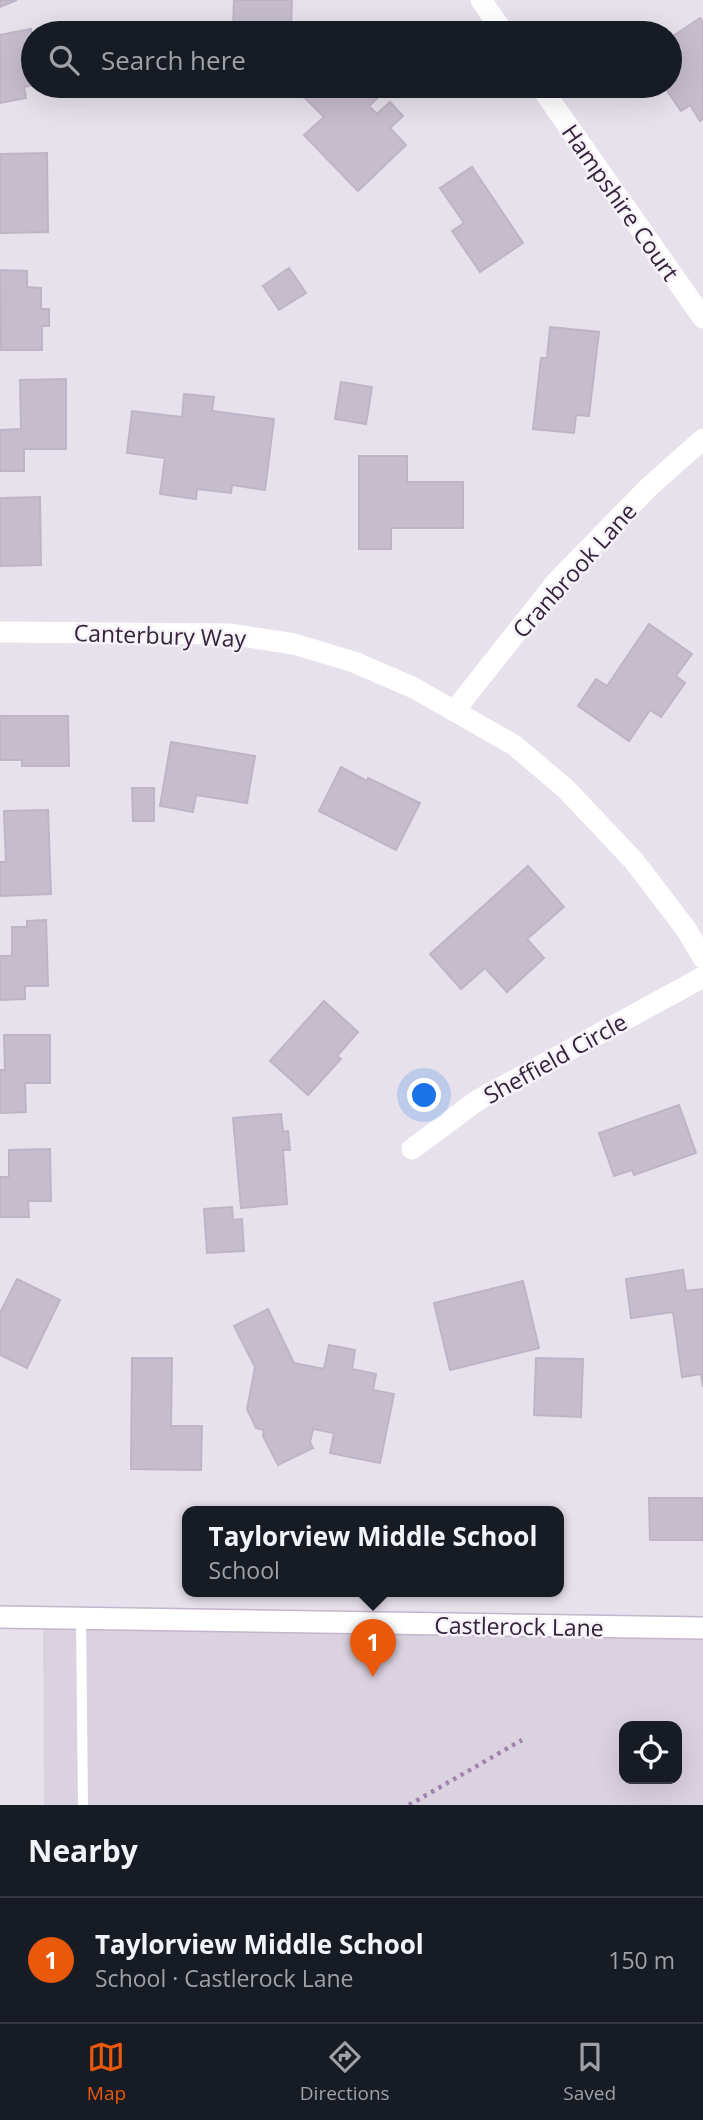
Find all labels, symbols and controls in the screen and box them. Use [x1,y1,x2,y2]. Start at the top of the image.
search box [21,21,682,98]
icon: search [45,41,83,79]
text: Search here [101,42,246,78]
street label: Hampshire Court [555,117,687,287]
street label: Cranbrook Lane [505,495,643,645]
street label: Canterbury Way [73,616,247,654]
street label: Sheffield Circle [478,1005,632,1111]
your location [407,1078,441,1112]
popup [182,1506,564,1597]
text: Taylorview Middle School [209,1518,537,1554]
text: School [209,1554,280,1586]
street label: Castlerock Lane [434,1609,604,1643]
pin: 1 [350,1619,396,1677]
map controls [619,1721,682,1784]
button: locate [619,1721,682,1784]
text: Nearby [28,1830,138,1871]
text: Taylorview Middle School [95,1926,424,1962]
text: 1 [44,1944,58,1976]
text: 150 m [608,1944,675,1976]
text: School · Castlerock Lane [95,1962,353,1994]
tab: Map [87,2038,126,2106]
tab: Directions [300,2038,390,2106]
tab: Saved [563,2038,616,2106]

